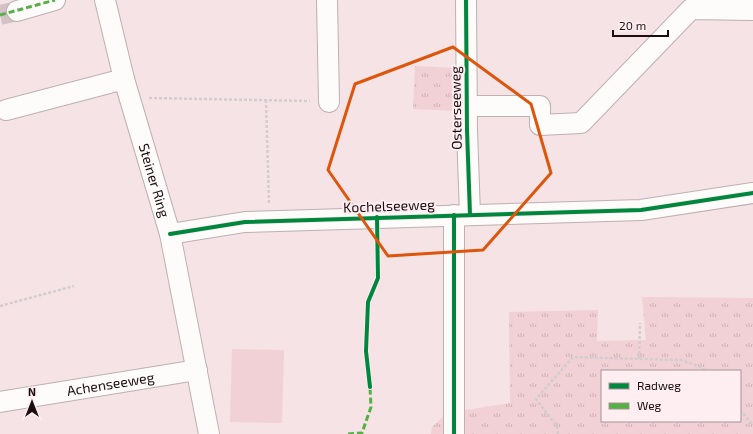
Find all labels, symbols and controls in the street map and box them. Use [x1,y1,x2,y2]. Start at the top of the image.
scale bar [613,12,668,38]
text: 20 m [619,18,646,32]
street label: Osterseeweg [446,66,465,150]
street label: Steiner Ring [136,141,174,219]
street label: Kochelseeweg [343,195,435,216]
street label: Achenseeweg [65,368,156,399]
legend [601,370,741,422]
text: Radweg [637,378,681,392]
north arrow [12,382,52,422]
text: N [28,385,36,398]
text: Weg [637,398,662,412]

